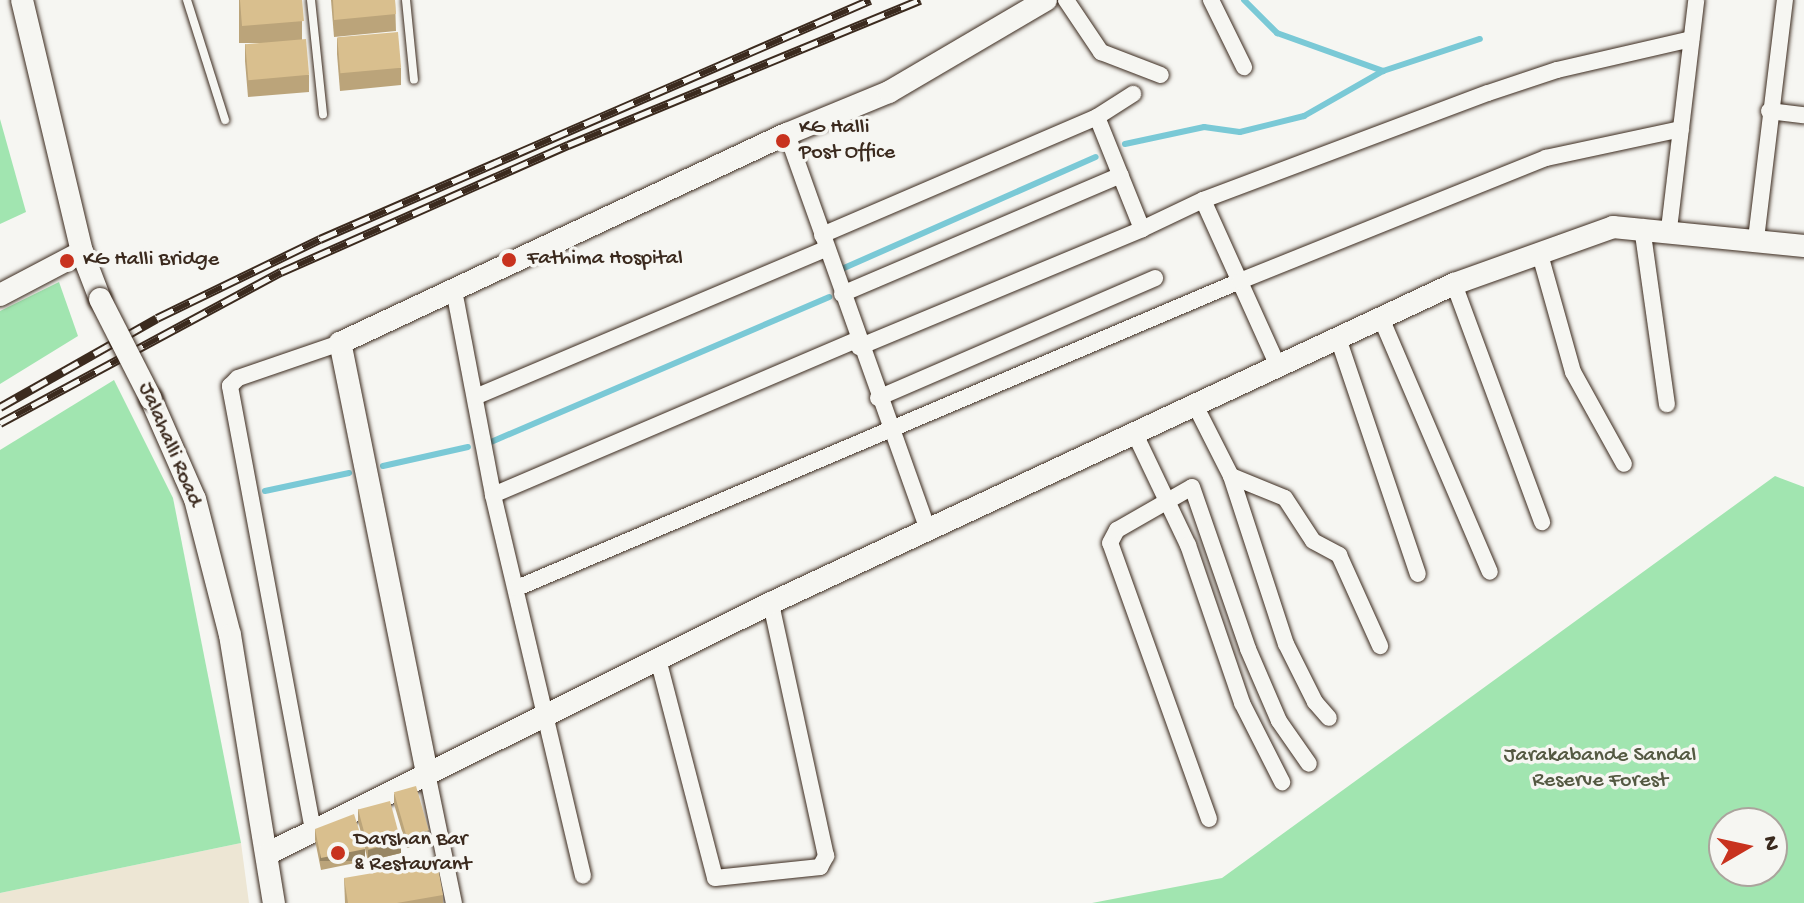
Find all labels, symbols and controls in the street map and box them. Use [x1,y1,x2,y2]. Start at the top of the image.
place label: KG Halli Post Office [799,115,895,166]
marker: KG Halli Post Office [774,132,792,150]
place label: Fathima Hospital [527,247,683,273]
place label: KG Halli Bridge [83,248,219,274]
marker: Fathima Hospital [498,249,520,271]
marker: KG Halli Bridge [58,252,76,270]
street label: Jalahalli Road [131,379,207,511]
park label: Jarakabande Sandal Reserve Forest [1504,743,1696,794]
north arrow [1708,807,1788,887]
place label: Darshan Bar & Restaurant [354,827,471,878]
text: N [1756,834,1784,853]
marker: Darshan Bar & Restaurant [329,844,347,862]

